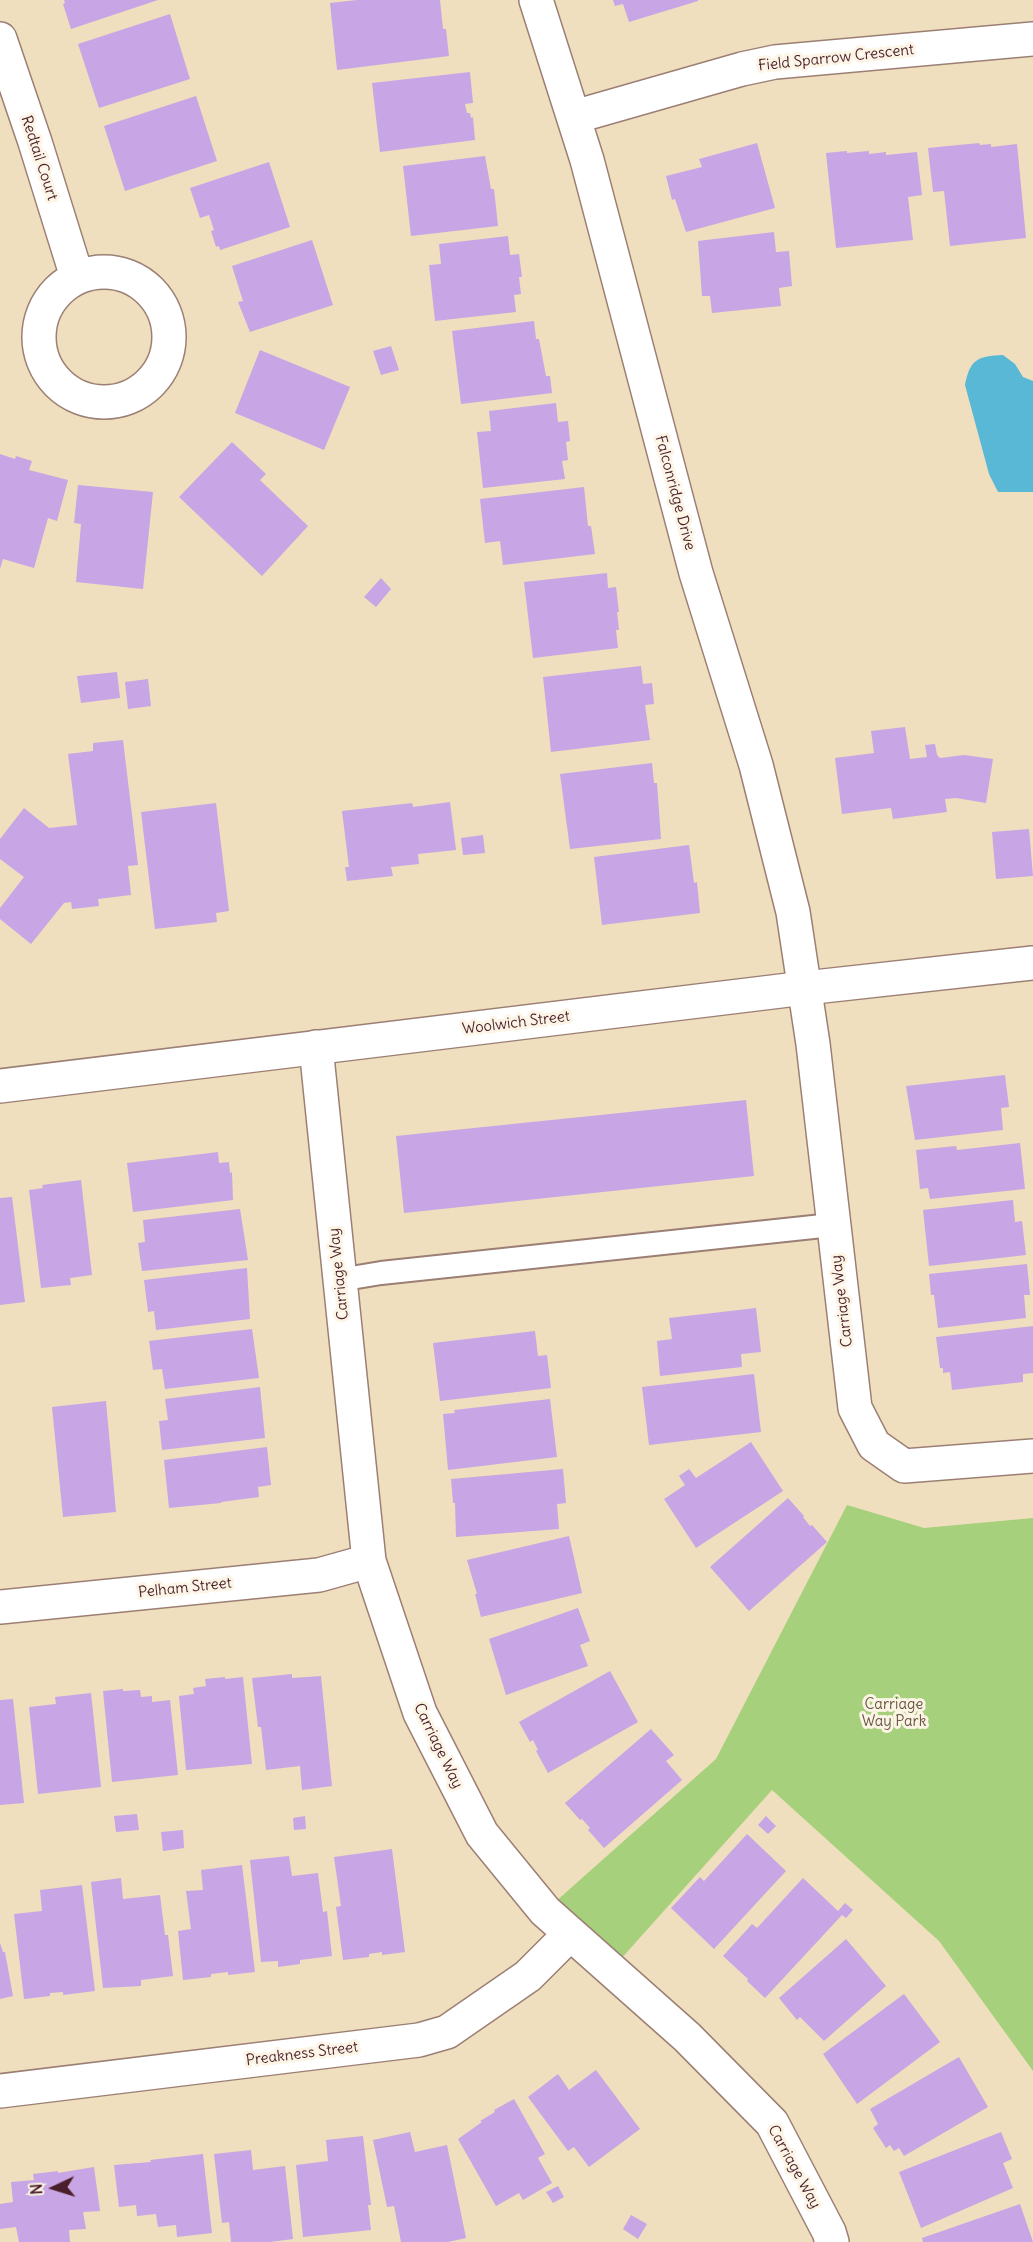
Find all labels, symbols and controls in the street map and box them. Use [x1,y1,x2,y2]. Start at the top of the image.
street label: Field Sparrow Crescent [757,41,915,75]
street label: Redtail Court [17,113,61,203]
street label: Falconridge Drive [651,434,699,552]
street label: Woolwich Street [461,1007,571,1039]
street label: Carriage Way [325,1227,353,1321]
street label: Carriage Way [827,1254,857,1348]
street label: Pelham Street [137,1574,233,1602]
park label: Carriage Way Park [862,1696,926,1731]
street label: Carriage Way [410,1700,466,1792]
street label: Preakness Street [245,2038,359,2070]
street label: Carriage Way [764,2122,824,2212]
north arrow [24,2158,84,2218]
text: N [26,2183,46,2195]

